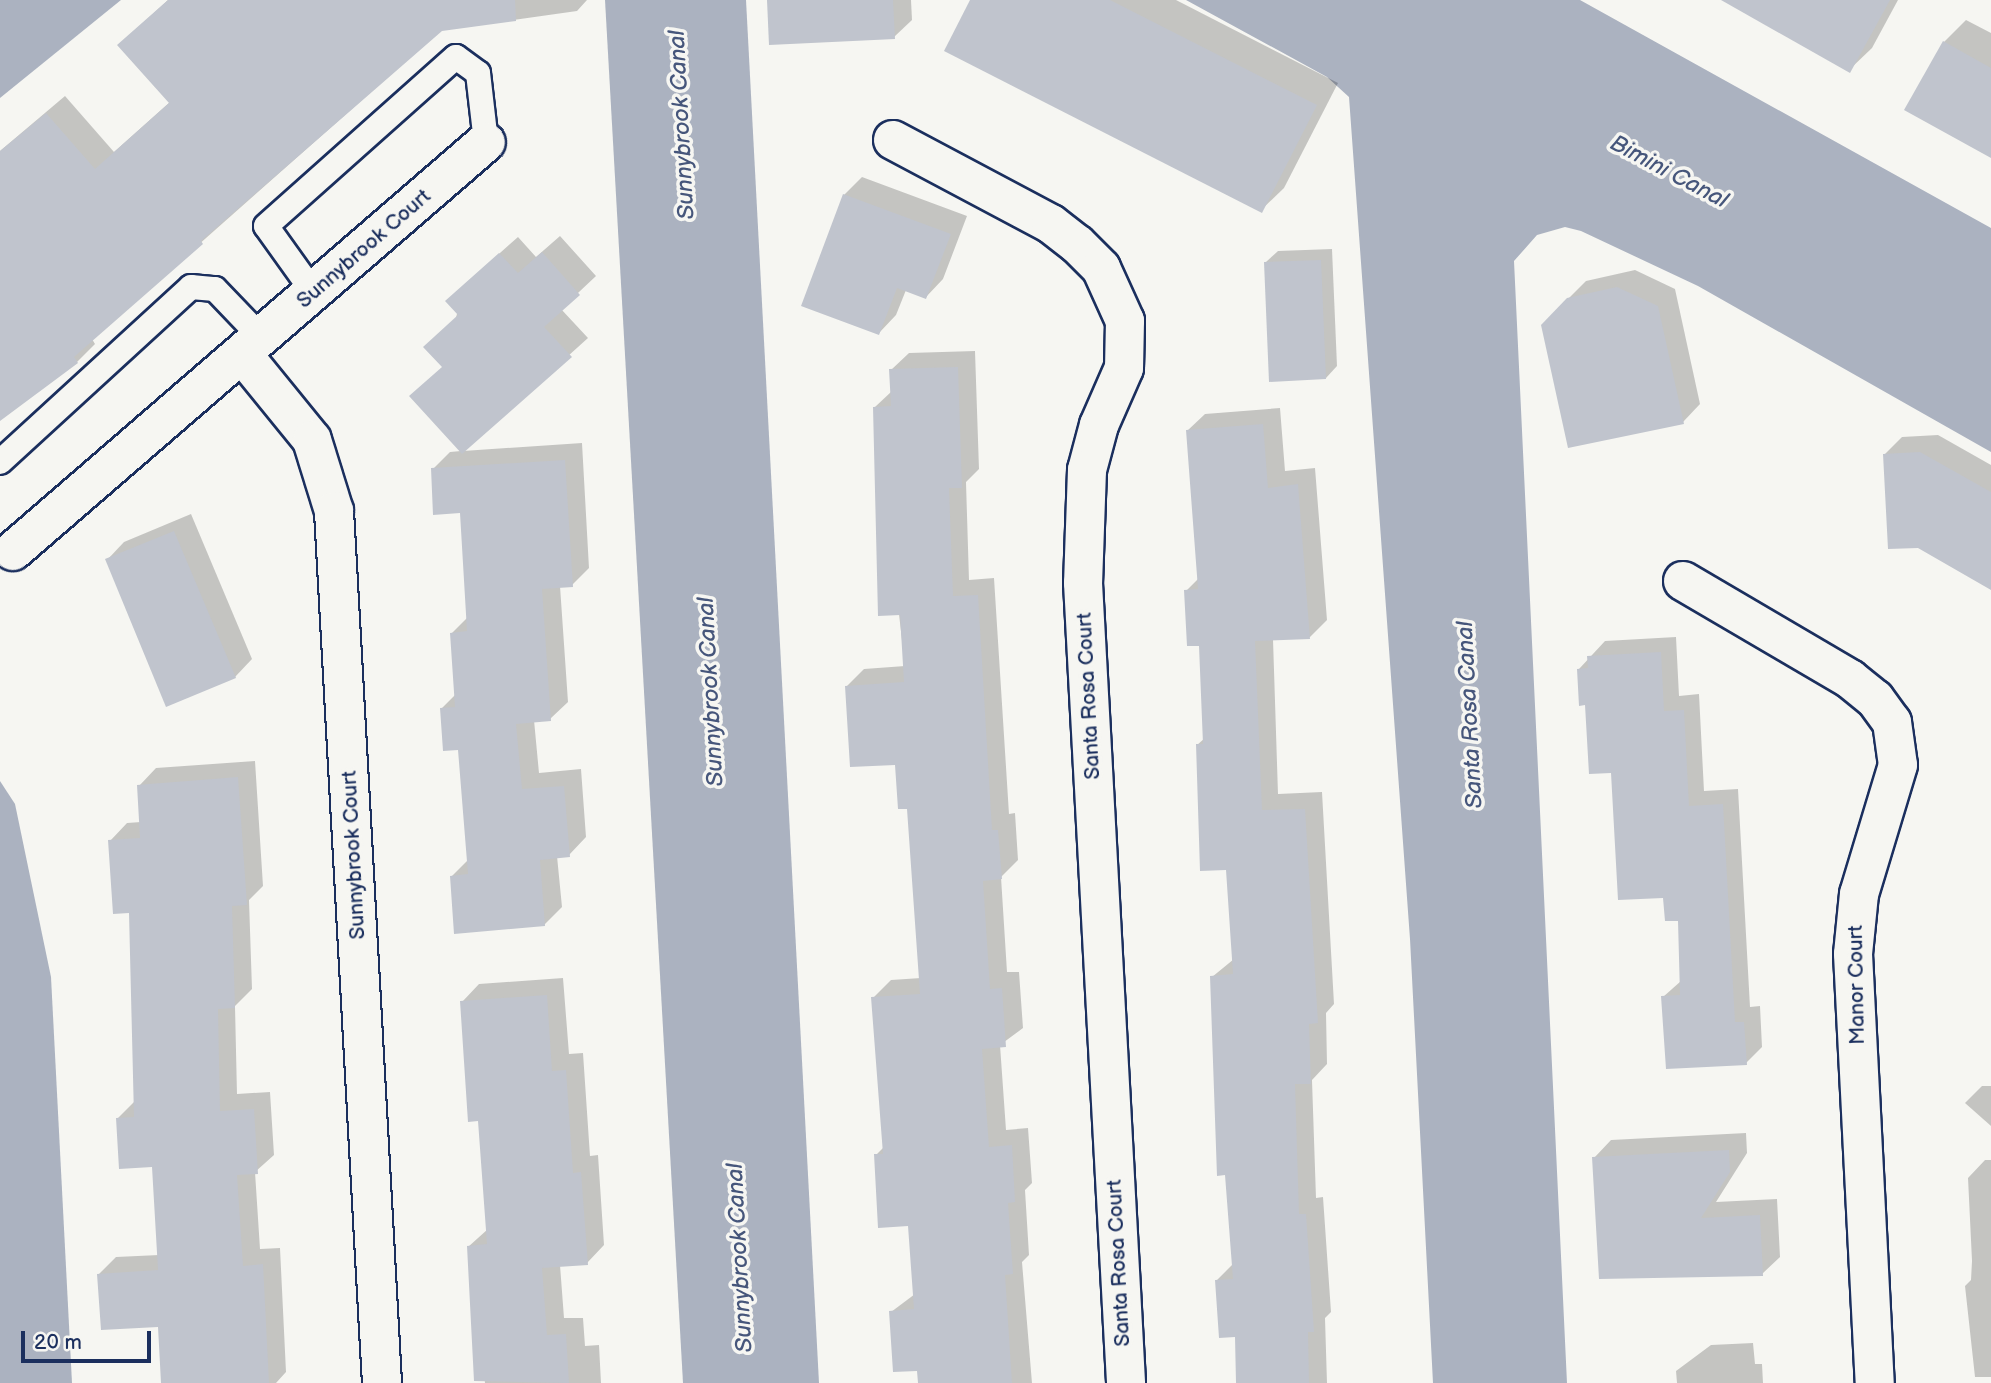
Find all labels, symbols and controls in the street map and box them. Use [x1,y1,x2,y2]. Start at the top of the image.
water label: Sunnybrook Canal [663,30,701,220]
water label: Bimini Canal [1605,129,1733,215]
street label: Sunnybrook Court [292,184,436,314]
water label: Sunnybrook Canal [692,597,730,787]
street label: Santa Rosa Court [1072,612,1106,780]
water label: Santa Rosa Canal [1451,621,1489,809]
street label: Sunnybrook Court [337,770,371,940]
street label: Manor Court [1843,925,1871,1045]
water label: Sunnybrook Canal [721,1163,759,1353]
street label: Santa Rosa Court [1102,1179,1136,1347]
scale bar [24,1316,154,1360]
text: 20 m [34,1330,82,1355]

